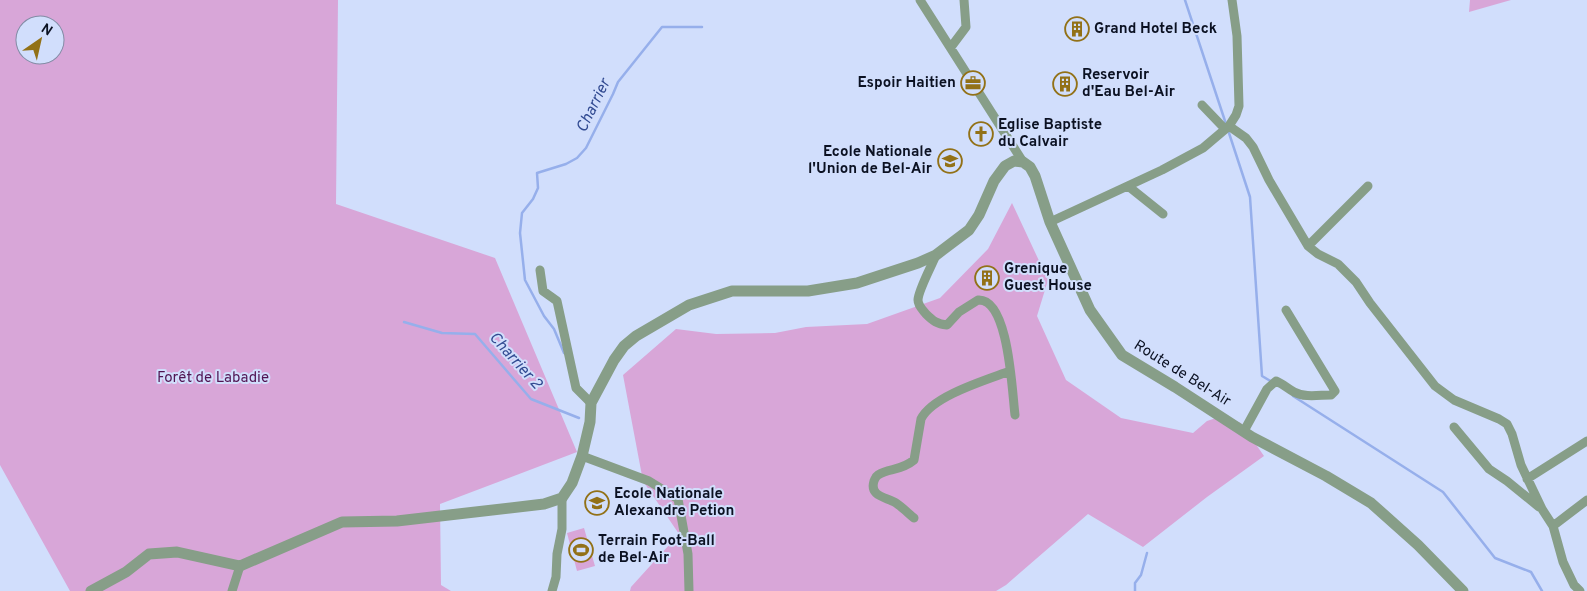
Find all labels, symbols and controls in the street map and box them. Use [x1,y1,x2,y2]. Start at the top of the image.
north arrow [15,15,65,65]
building icon: Grand Hotel Beck [1064,16,1090,42]
place label: Grand Hotel Beck [1094,20,1217,39]
text: N [38,21,55,40]
place label: Reservoir d'Eau Bel-Air [1082,66,1176,102]
office icon: Espoir Haitien [960,70,986,96]
building icon: Reservoir d'Eau Bel-Air [1052,71,1078,97]
water label: Charrier [572,74,616,136]
place label: Espoir Haitien [857,74,956,93]
place label: Eglise Baptiste du Calvair [998,116,1102,152]
church icon: Eglise Baptiste du Calvair [968,121,994,147]
place label: Ecole Nationale l'Union de Bel-Air [808,143,933,179]
school or university icon: Ecole Nationale l'Union de Bel-Air [937,148,963,174]
place label: Grenique Guest House [1004,260,1092,296]
building icon: Grenique Guest House [974,265,1000,291]
water label: Charrier 2 [484,328,546,394]
street label: Route de Bel-Air [1130,336,1234,412]
park label: Forêt de Labadie [157,369,269,388]
place label: Ecole Nationale Alexandre Petion [614,485,734,521]
school or university icon: Ecole Nationale Alexandre Petion [584,490,610,516]
place label: Terrain Foot-Ball de Bel-Air [598,532,715,568]
sports icon: Terrain Foot-Ball de Bel-Air [568,537,594,563]

